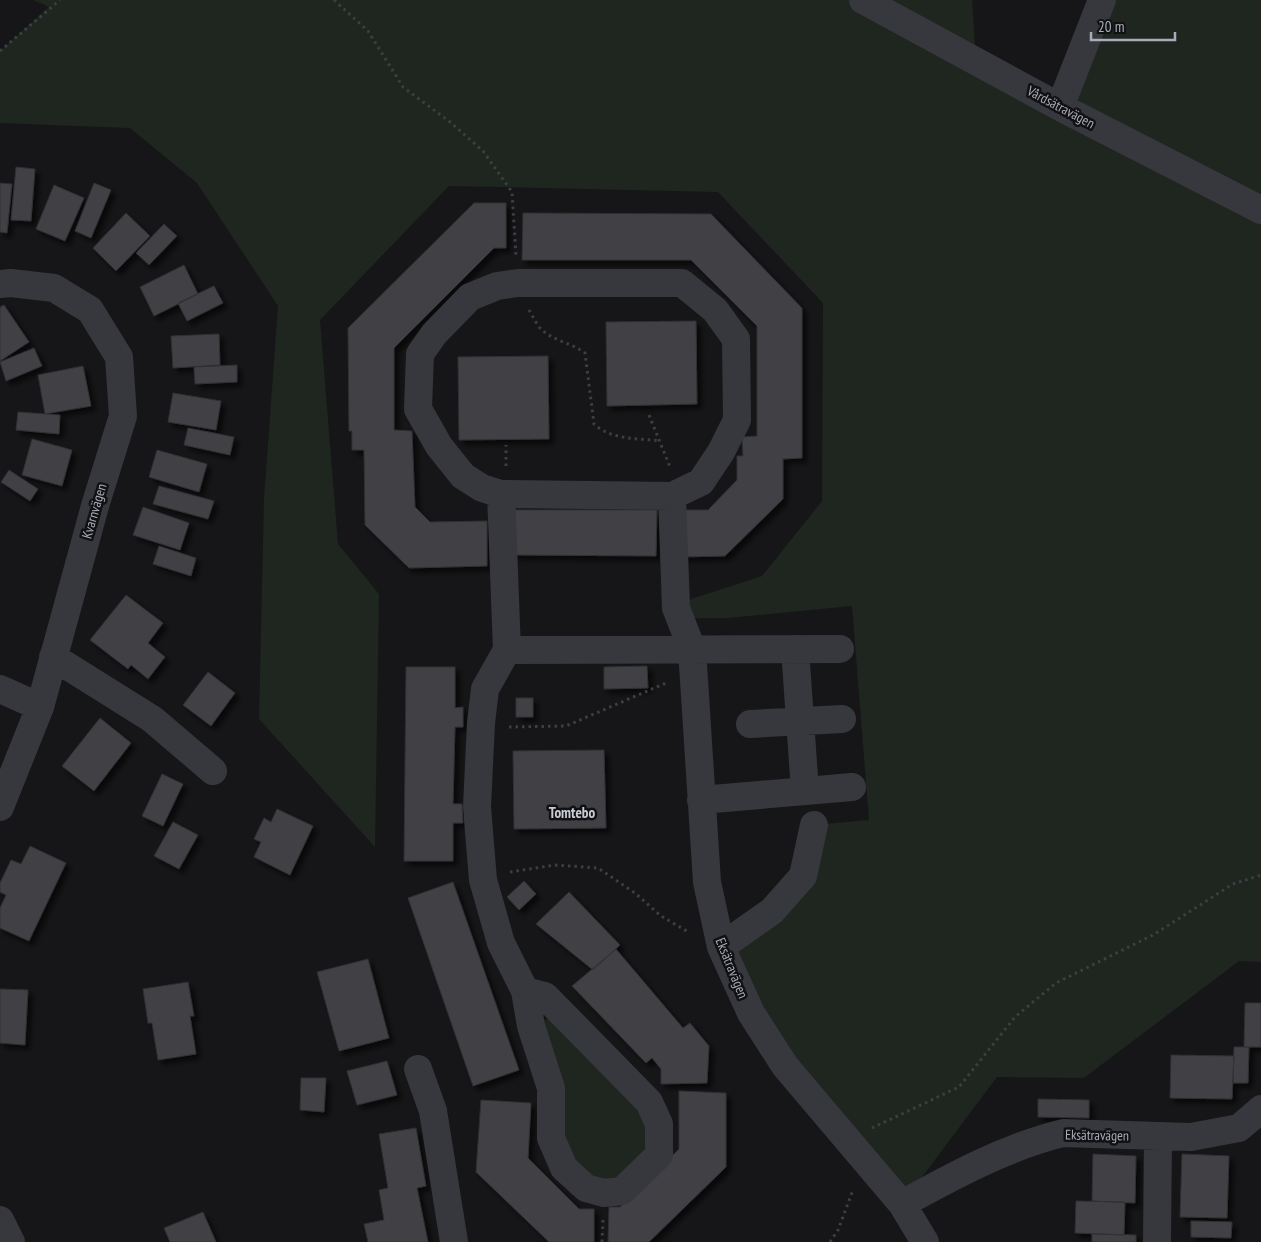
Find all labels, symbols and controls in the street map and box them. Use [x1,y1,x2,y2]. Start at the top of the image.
scale bar [1091,10,1175,42]
text: 20 m [1098,17,1124,36]
street label: Vårdsätravägen [1023,81,1098,132]
street label: Kvarnvägen [78,481,110,541]
district label: Tomtebo [549,803,595,822]
street label: Eksätravägen [712,935,752,1001]
street label: Eksätravägen [1065,1125,1129,1145]

